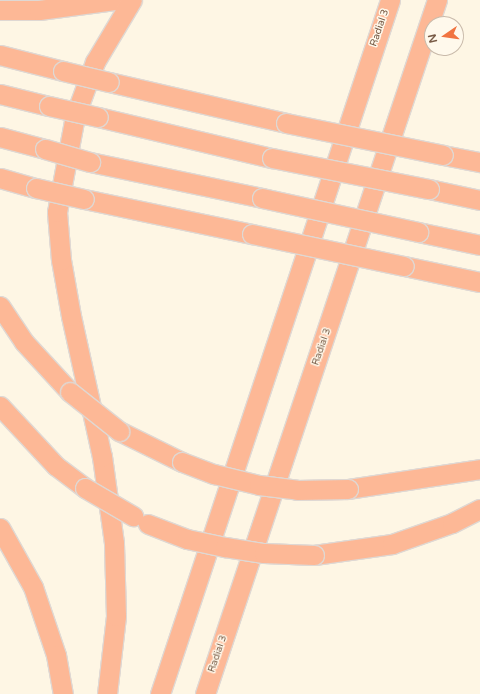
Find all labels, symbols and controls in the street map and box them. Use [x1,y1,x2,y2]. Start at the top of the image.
street label: Radial 3 [368,8,392,48]
north arrow [424,16,464,56]
text: N [425,33,440,44]
street label: Radial 3 [310,327,334,367]
street label: Radial 3 [206,634,230,674]

